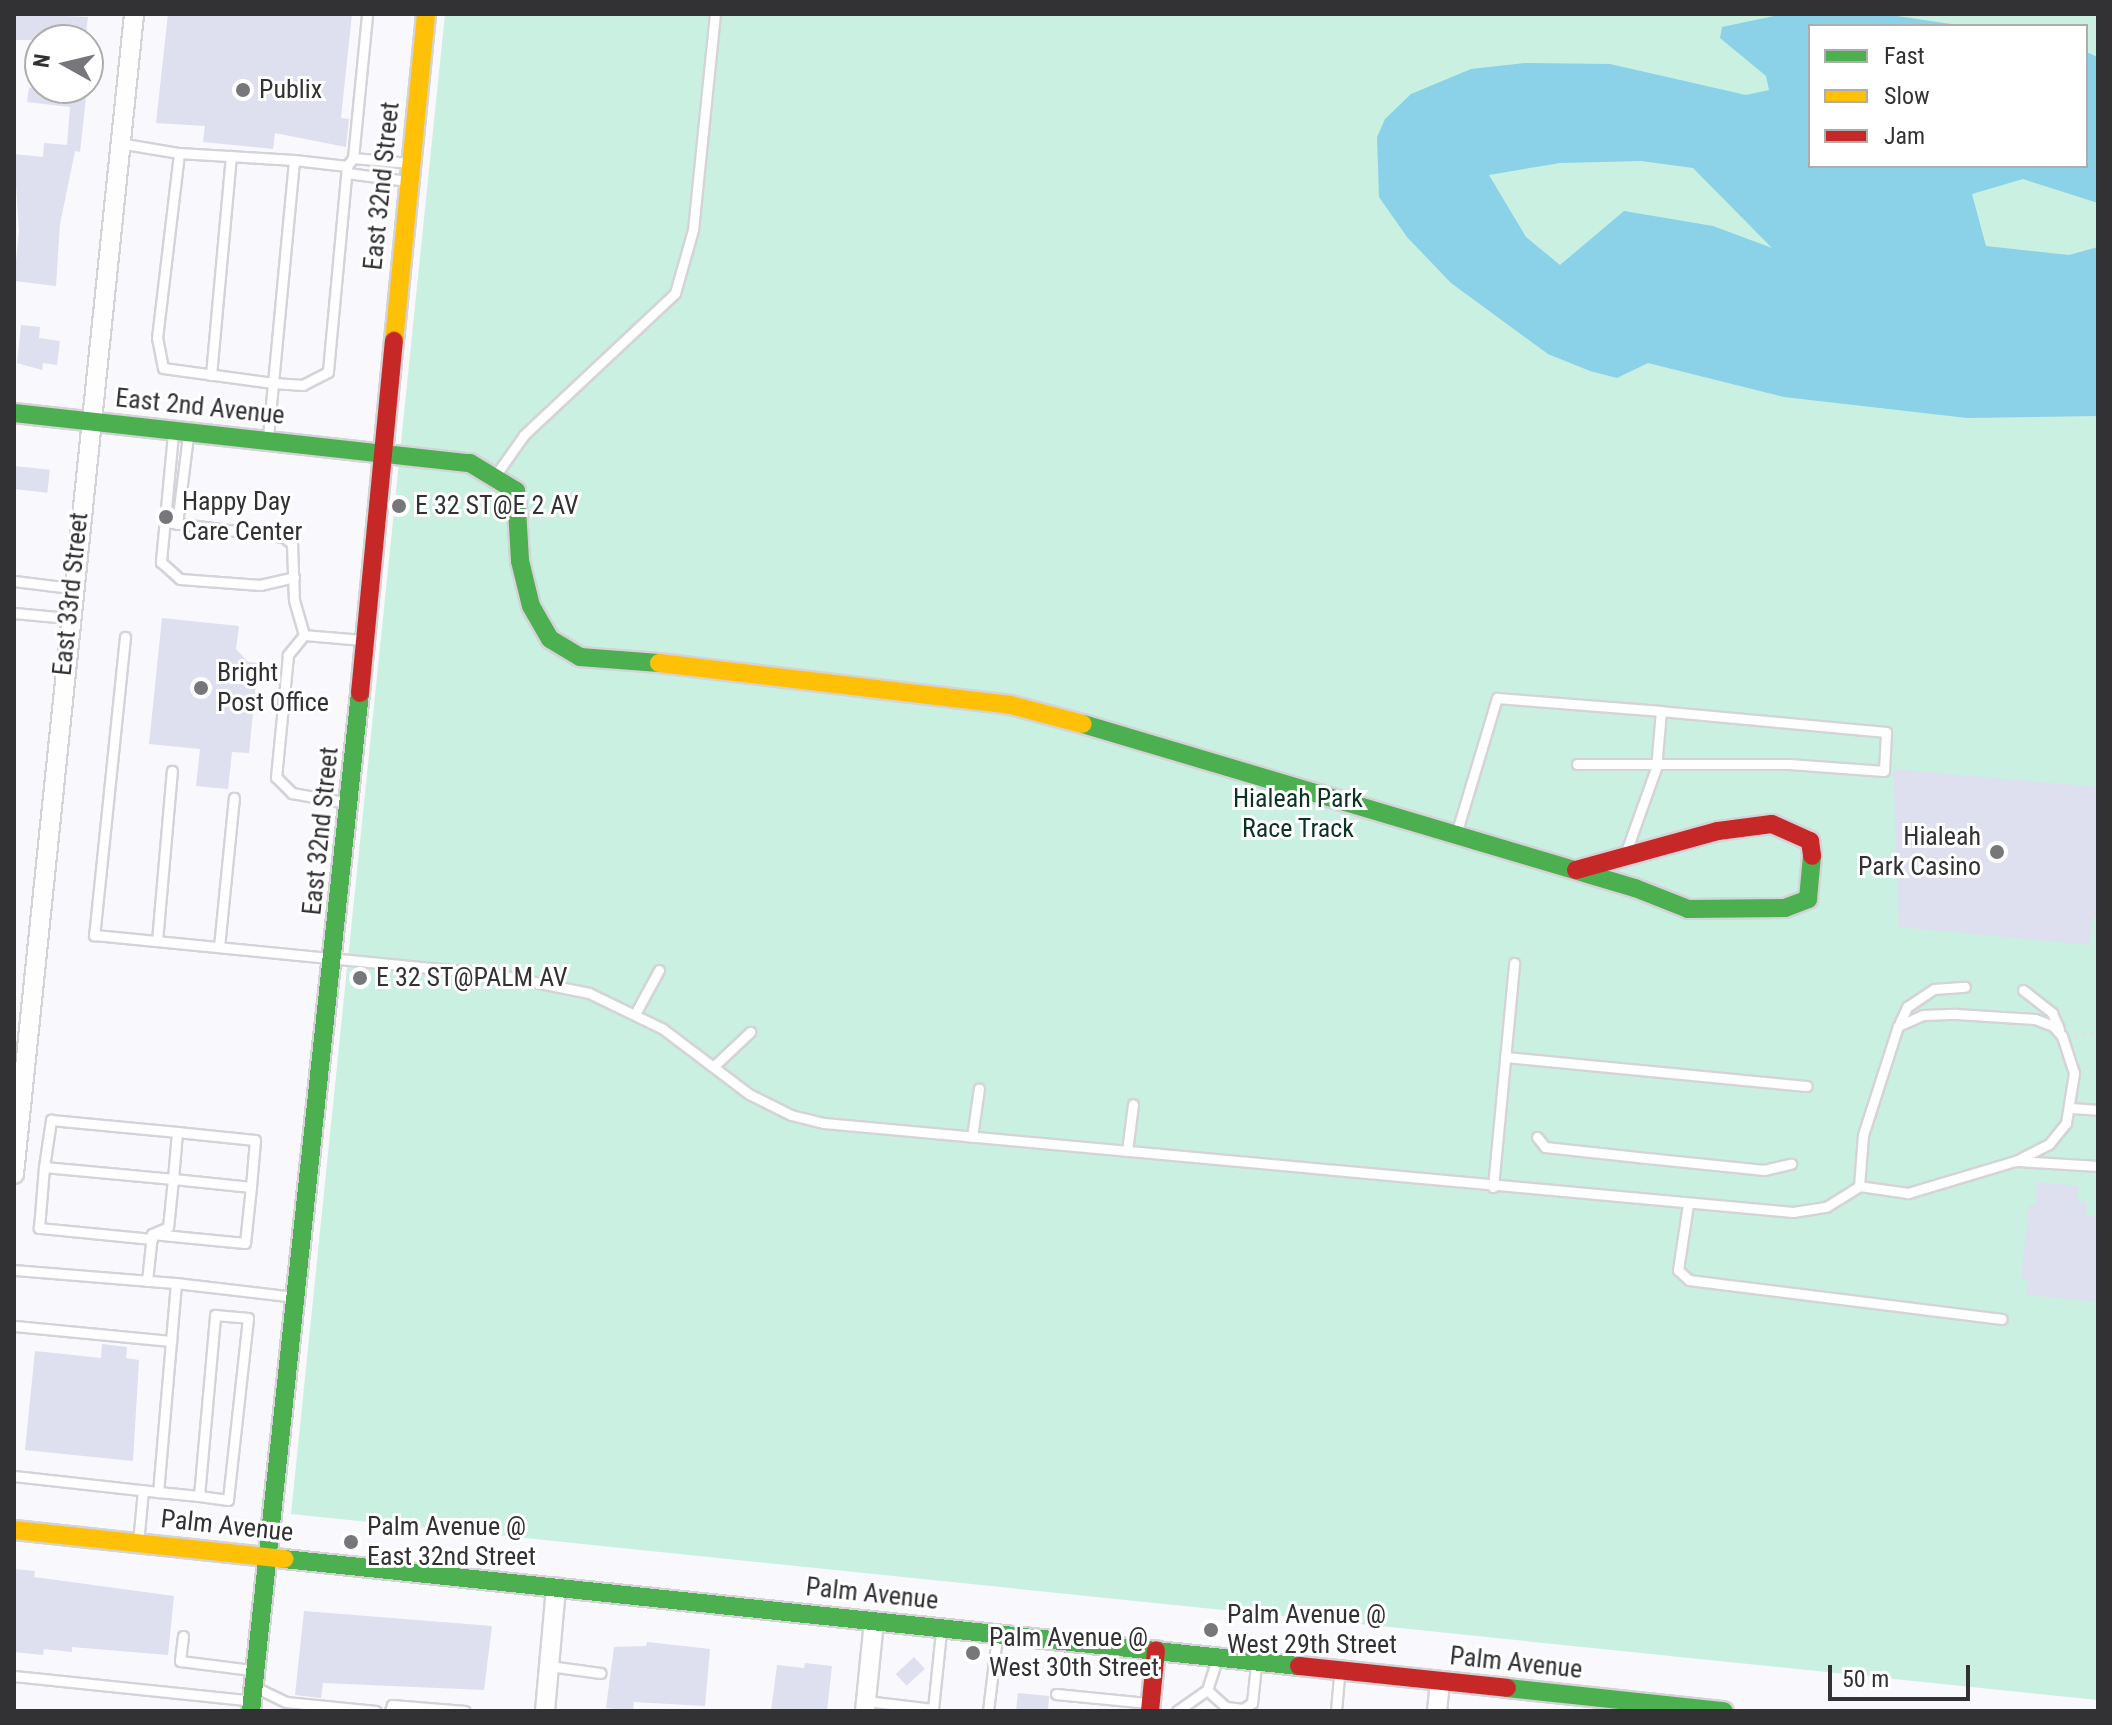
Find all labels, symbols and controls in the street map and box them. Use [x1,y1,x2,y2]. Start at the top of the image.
north arrow [24,24,104,104]
legend [1808,24,2088,168]
text: Fast [1884,42,1925,70]
text: N [28,52,55,69]
place label: Publix [259,74,322,106]
marker: Publix [234,81,252,99]
text: Slow [1884,82,1930,110]
street label: East 32nd Street [358,100,406,272]
text: Jam [1884,122,1925,150]
street label: East 2nd Avenue [114,383,286,431]
place label: Happy Day Care Center [182,486,302,548]
place label: E 32 ST@E 2 AV [415,490,579,522]
marker: E 32 ST@E 2 AV [390,497,408,515]
marker: Happy Day Care Center [157,508,175,526]
street label: East 33rd Street [47,511,95,677]
place label: Bright Post Office [217,657,329,718]
marker: Bright Post Office [192,679,210,697]
street label: East 32nd Street [297,745,345,917]
park label: Hialeah Park Race Track [1233,783,1363,844]
place label: Hialeah Park Casino [1858,821,1981,882]
marker: Hialeah Park Casino [1988,843,2006,861]
place label: E 32 ST@PALM AV [376,962,568,994]
marker: E 32 ST@PALM AV [351,969,369,987]
street label: Palm Avenue [159,1504,295,1548]
place label: Palm Avenue @ East 32nd Street [367,1511,536,1572]
marker: Palm Avenue @ East 32nd Street [342,1533,360,1551]
street label: Palm Avenue [804,1572,940,1616]
place label: Palm Avenue @ West 29th Street [1227,1599,1397,1660]
marker: Palm Avenue @ West 29th Street [1202,1621,1220,1639]
place label: Palm Avenue @ West 30th Street [989,1622,1159,1684]
street label: Palm Avenue [1448,1641,1584,1685]
marker: Palm Avenue @ West 30th Street [964,1644,982,1662]
scale bar [1832,1649,1974,1699]
text: 50 m [1842,1665,1889,1693]

